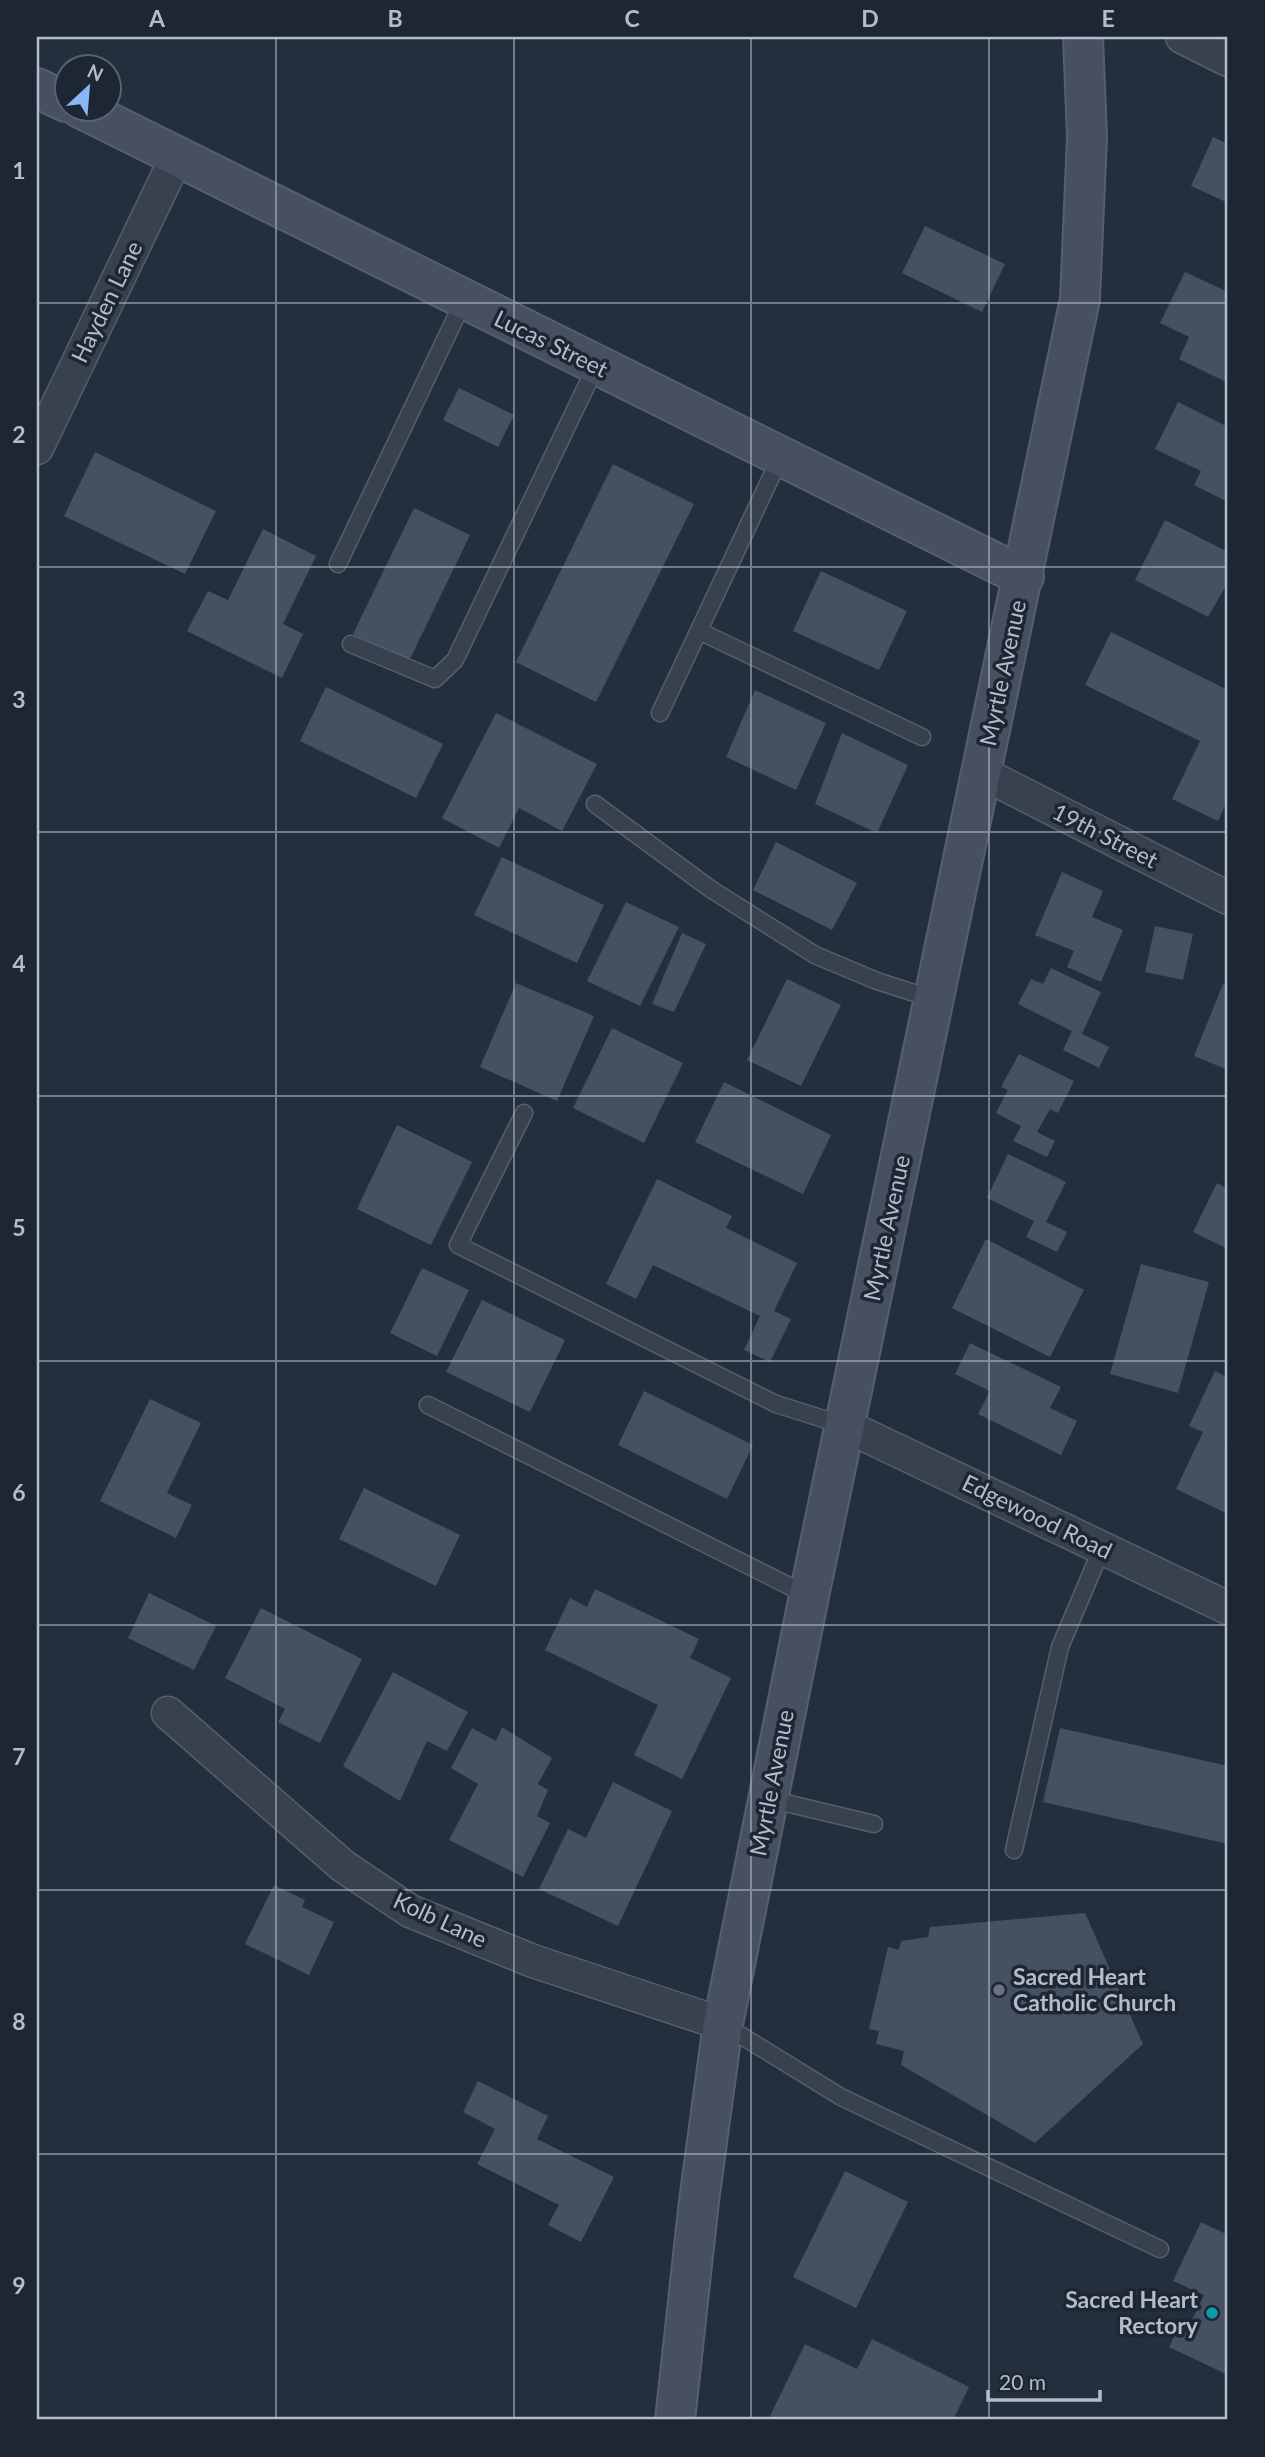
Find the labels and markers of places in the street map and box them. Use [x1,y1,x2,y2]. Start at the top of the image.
place label: Sacred Heart Catholic Church [1013,1962,1176,2016]
marker: Sacred Heart Catholic Church [991,1982,1007,1998]
place label: Sacred Heart Rectory [1065,2285,1199,2339]
marker: Sacred Heart Rectory [1204,2305,1220,2321]

